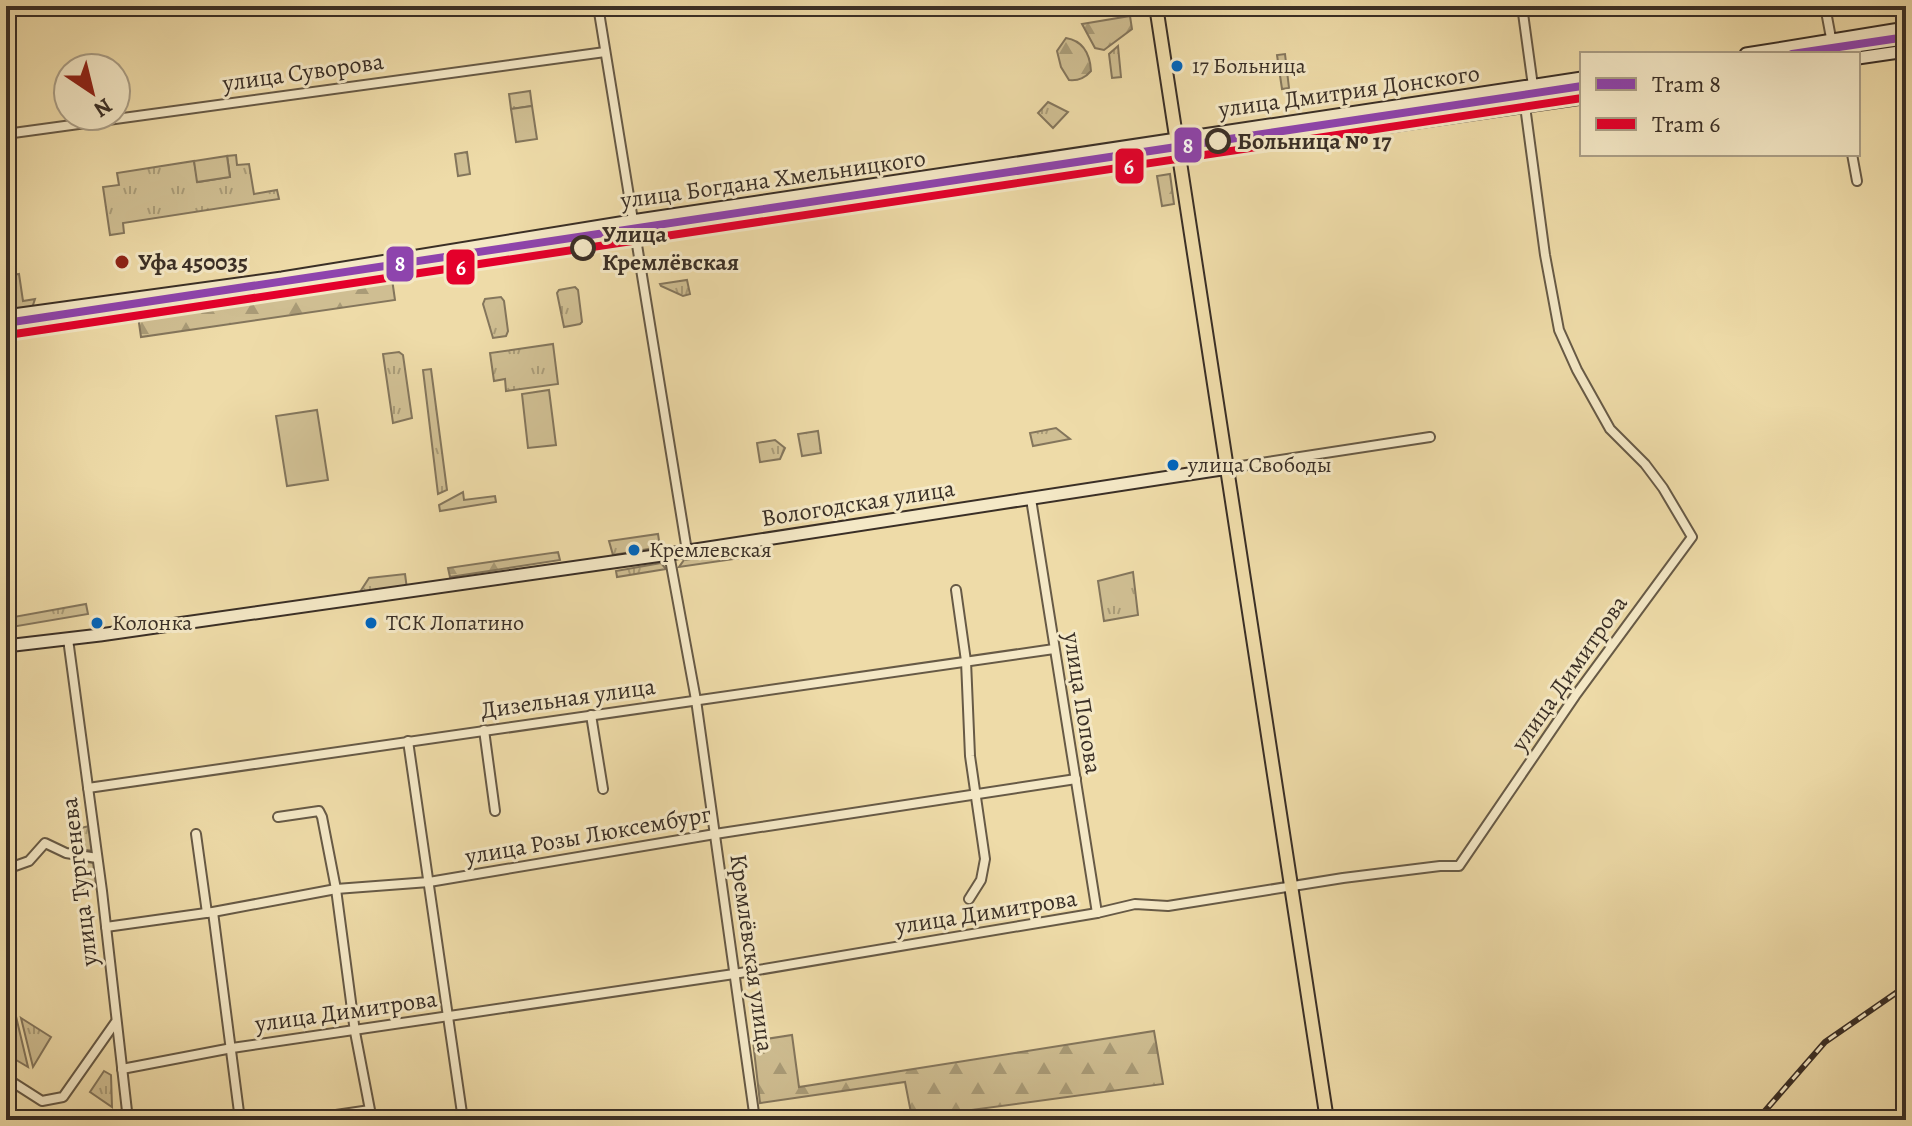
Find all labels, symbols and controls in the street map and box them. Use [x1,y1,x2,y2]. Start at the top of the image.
street label: улица Суворова [219,45,386,99]
place label: 17 Больница [1192,51,1307,81]
north arrow [52,52,132,132]
legend [1580,52,1860,156]
street label: улица Дмитрия Донского [1215,57,1482,125]
marker: 17 Больница [1169,58,1185,74]
text: Tram 8 [1652,68,1721,100]
text: N [88,91,118,124]
text: Tram 6 [1652,108,1720,140]
place label: Больница № 17 [1237,125,1392,157]
line badge: 8 [1173,126,1203,164]
marker: Больница № 17 [1206,129,1230,153]
text: 8 [1183,131,1193,161]
street label: улица Богдана Хмельницкого [617,142,928,216]
line badge: 6 [1114,147,1145,185]
text: 6 [1124,152,1134,182]
place label: Улица Кремлёвская [602,218,739,278]
marker: Улица Кремлёвская [571,236,595,260]
line badge: 8 [385,245,415,283]
place label: Уфа 450035 [138,246,248,278]
line badge: 6 [445,248,476,286]
text: 8 [395,249,405,279]
marker: Уфа 450035 [113,253,131,271]
text: 6 [456,253,466,283]
place label: улица Свободы [1187,450,1332,480]
marker: улица Свободы [1165,457,1181,473]
street label: Вологодская улица [759,472,957,534]
place label: Кремлевская [649,535,772,565]
marker: Кремлевская [626,542,642,558]
street label: улица Димитрова [1503,589,1635,758]
place label: Колонка [112,608,193,638]
place label: ТСК Лопатино [386,608,524,638]
marker: Колонка [89,615,105,631]
marker: ТСК Лопатино [363,615,379,631]
street label: улица Попова [1056,629,1110,776]
street label: Дизельная улица [479,670,657,726]
street label: улица Тургенева [53,796,105,969]
street label: улица Розы Люксембург [462,798,713,873]
street label: Кремлёвская улица [722,852,782,1054]
street label: улица Димитрова [892,882,1079,942]
street label: улица Димитрова [252,982,439,1040]

